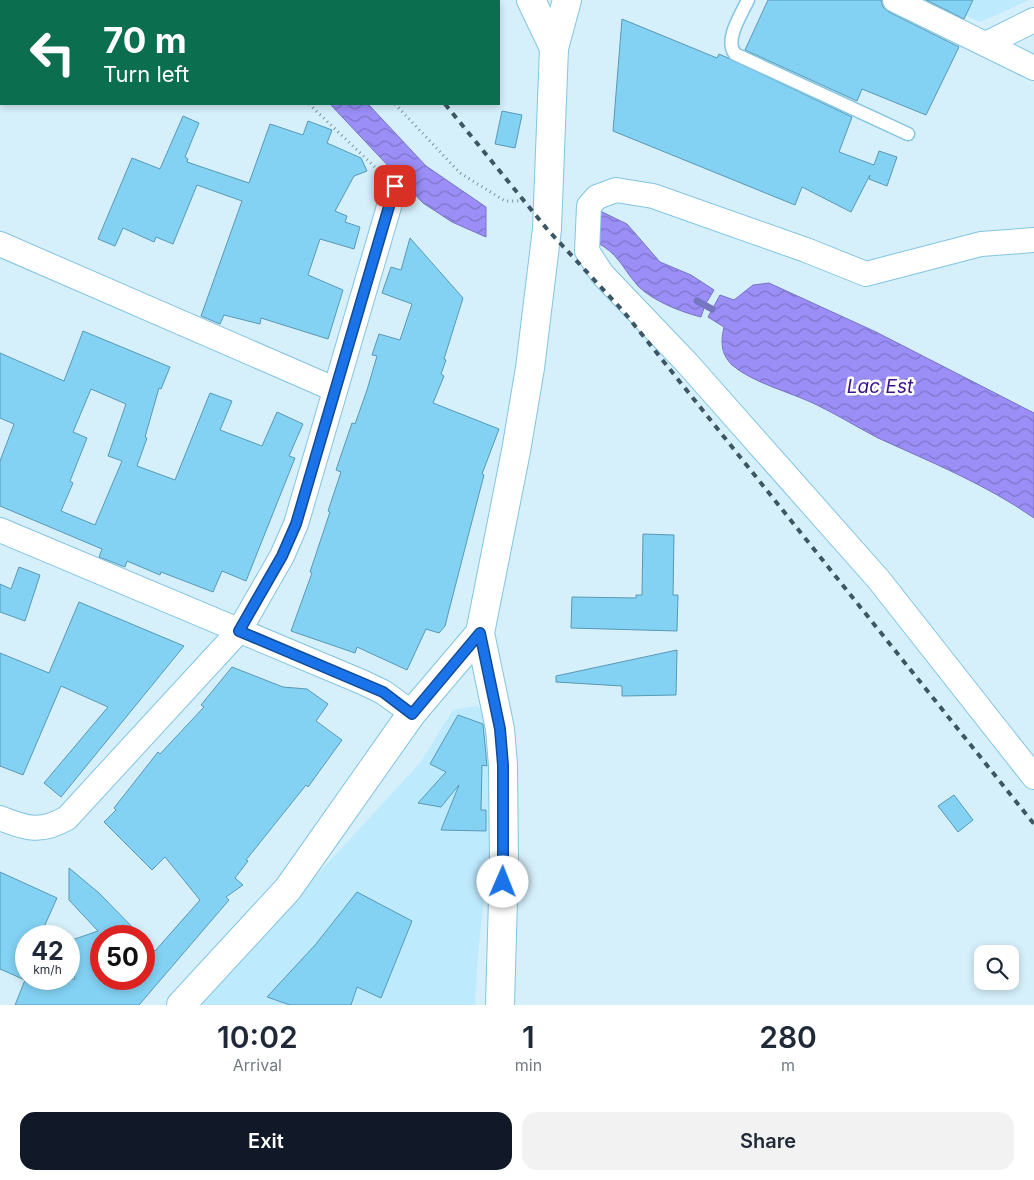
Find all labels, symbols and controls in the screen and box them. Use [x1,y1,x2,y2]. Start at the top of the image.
text: 70 m [103,19,187,61]
icon: left [20,20,85,85]
text: Turn left [103,61,189,87]
pin [374,165,416,207]
icon: arrive [381,172,409,200]
water label: Lac Est [847,375,914,398]
position arrow [476,855,528,907]
speed limit sign: 50 [90,925,155,990]
text: 42 [31,936,64,966]
map controls [974,945,1019,990]
button: search [974,945,1019,990]
text: km/h [33,962,62,977]
text: 10:02 [217,1019,298,1055]
text: 1 [522,1019,535,1055]
text: 280 [759,1019,817,1055]
text: Arrival [233,1055,282,1075]
text: min [515,1055,542,1075]
text: m [781,1055,795,1075]
button: Exit [20,1112,512,1170]
button: Share [522,1112,1014,1170]

